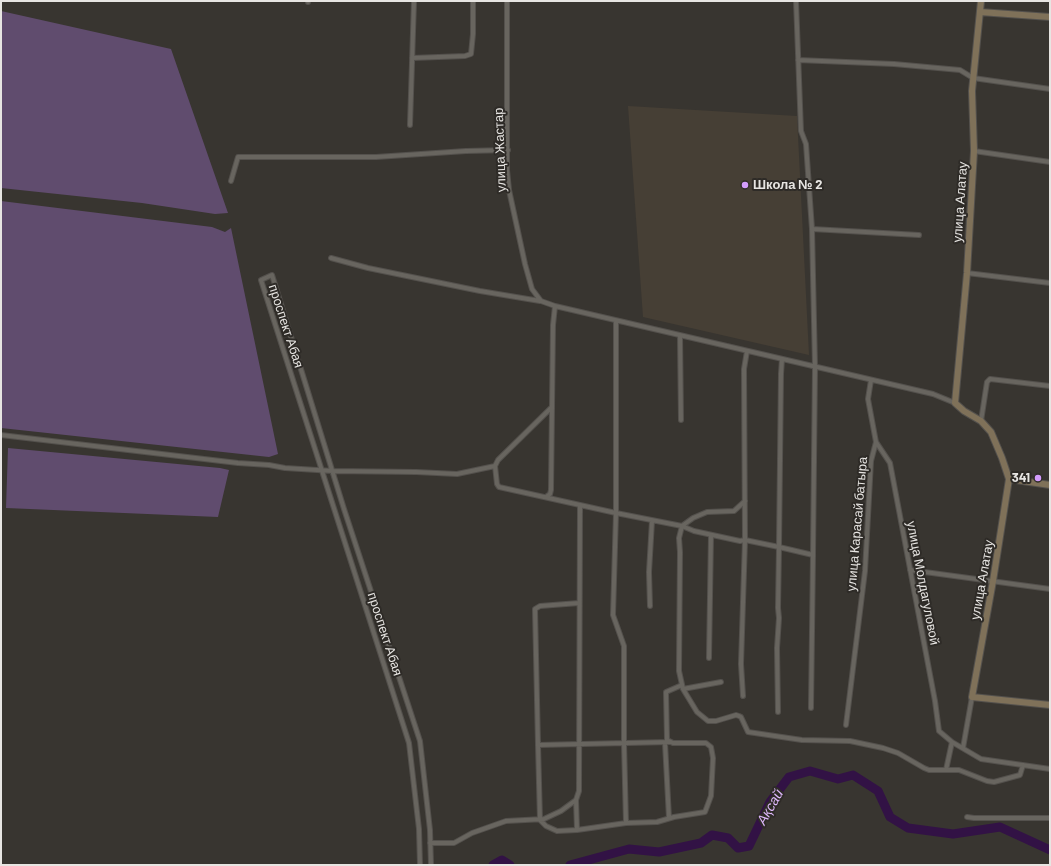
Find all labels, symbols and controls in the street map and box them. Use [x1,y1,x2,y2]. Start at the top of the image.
street label: улица Жастар [491,108,509,192]
street label: улица Алатау [949,161,971,243]
place label: Школа № 2 [753,177,822,193]
marker: Школа № 2 [740,180,750,190]
street label: проспект Абая [265,282,307,370]
street label: улица Карасай батыра [843,456,871,592]
place label: 341 [1012,470,1030,486]
marker: 341 [1033,473,1043,483]
street label: улица Молдагуловой [903,520,943,646]
street label: улица Алатау [967,539,997,621]
street label: проспект Абая [364,590,406,678]
water label: Ақсай [753,786,787,828]

